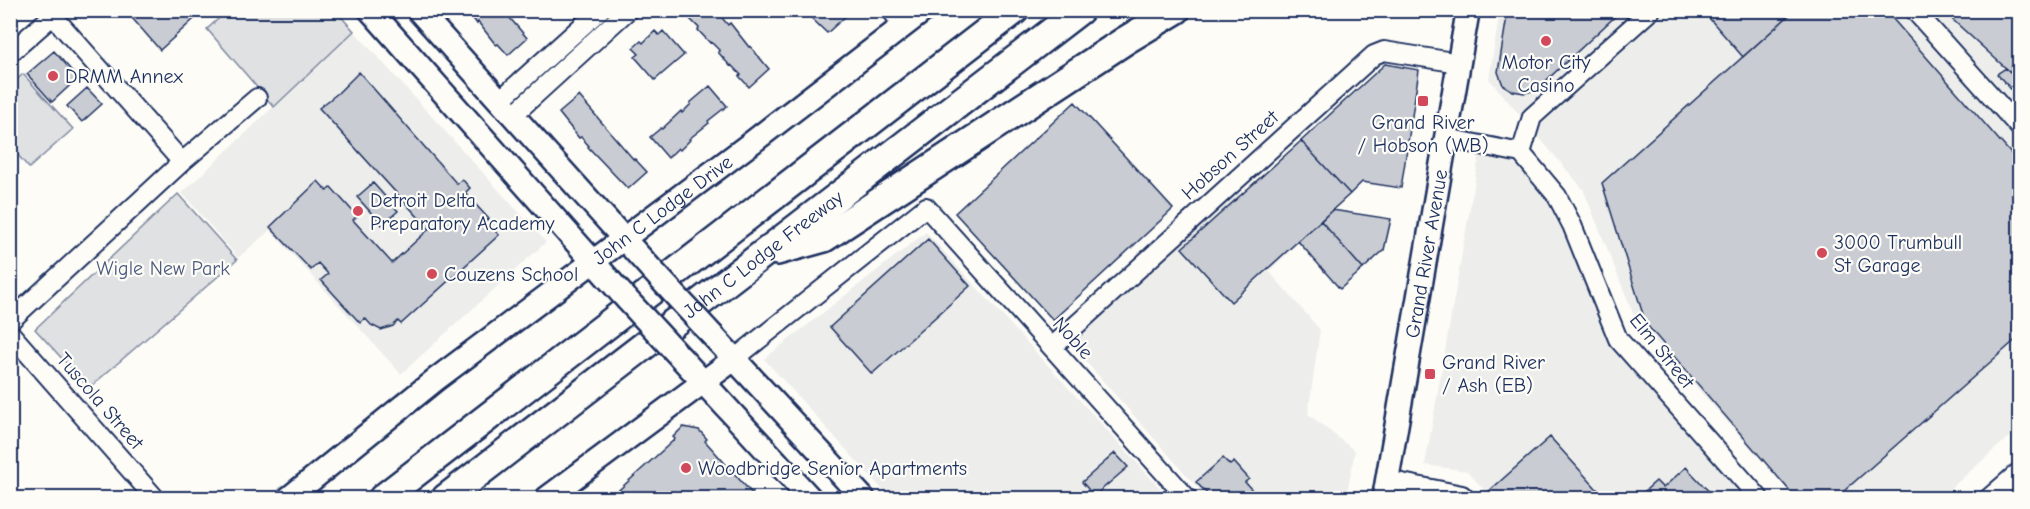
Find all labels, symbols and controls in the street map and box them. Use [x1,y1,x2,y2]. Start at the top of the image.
marker: Motor City Casino [1539,34,1553,48]
place label: Motor City Casino [1502,51,1591,97]
place label: DRMM Annex [65,65,183,88]
marker: DRMM Annex [46,69,60,83]
marker: Grand River / Hobson (WB) [1416,94,1430,108]
street label: Hobson Street [1177,105,1284,204]
place label: Grand River / Hobson (WB) [1357,111,1489,157]
street label: John C Lodge Drive [588,150,737,269]
street label: Grand River Avenue [1400,168,1452,340]
street label: John C Lodge Freeway [679,185,847,323]
place label: Detroit Delta Preparatory Academy [370,189,555,235]
marker: Detroit Delta Preparatory Academy [351,204,365,218]
place label: 3000 Trumbull St Garage [1834,231,1962,277]
marker: 3000 Trumbull St Garage [1815,246,1829,260]
park label: Wigle New Park [96,257,230,280]
place label: Couzens School [444,263,578,286]
marker: Couzens School [425,267,439,281]
street label: Elm Street [1625,309,1700,394]
street label: Noble [1048,312,1098,364]
street label: Tuscola Street [52,348,149,455]
place label: Grand River / Ash (EB) [1442,351,1545,397]
marker: Grand River / Ash (EB) [1423,367,1437,381]
place label: Woodbridge Senior Apartments [698,457,967,480]
marker: Woodbridge Senior Apartments [679,461,693,475]

